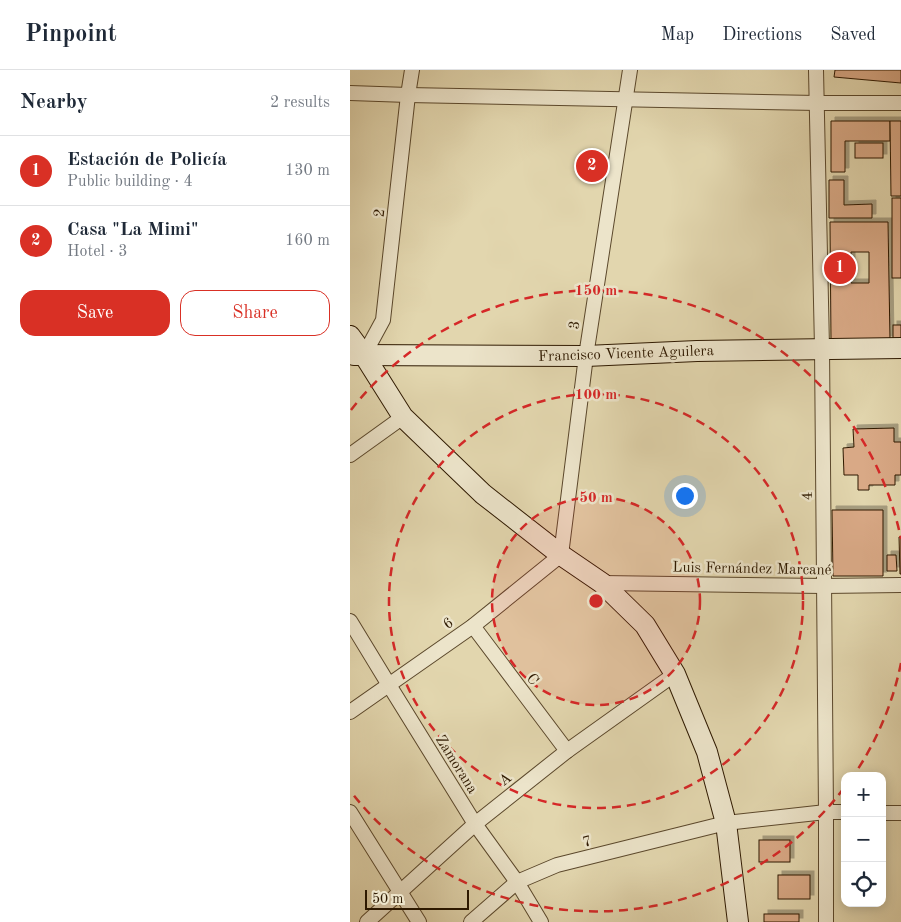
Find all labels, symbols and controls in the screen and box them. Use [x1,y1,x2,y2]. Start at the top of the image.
text: Pinpoint [25,23,117,47]
text: Map [661,26,694,44]
text: Directions [722,26,802,44]
text: Saved [830,26,876,44]
text: Nearby [20,92,88,113]
text: 2 results [270,95,330,111]
pin: 2 [576,147,608,185]
text: Estación de Policía [67,151,227,170]
text: 1 [31,163,41,179]
text: 130 m [285,163,330,179]
text: Public building · 4 [67,174,193,190]
street label: 2 [373,208,388,218]
text: Casa "La Mimi" [67,221,198,240]
text: 2 [31,233,41,249]
text: 160 m [285,233,330,249]
text: Hotel · 3 [67,244,128,260]
pin: 1 [824,249,856,287]
text: 150 m [575,284,617,299]
button: Save [20,290,170,336]
button: Share [180,290,330,336]
street label: 3 [567,320,584,331]
street label: Francisco Vicente Aguilera [538,344,715,365]
text: 100 m [575,388,617,403]
your location [672,483,698,509]
text: 50 m [579,491,613,506]
street label: 4 [801,491,816,500]
street label: Luis Fernández Marcané [672,561,832,578]
centre of rings [587,592,605,610]
street label: 6 [441,616,457,633]
street label: C [523,671,541,688]
street label: Zamorana [432,733,480,797]
street label: A [497,770,515,790]
map controls [841,772,886,907]
button: + [841,772,886,817]
button: − [841,817,886,862]
street label: 7 [581,834,593,851]
button: locate [841,862,886,907]
scale bar [365,887,469,910]
text: 50 m [372,892,403,906]

